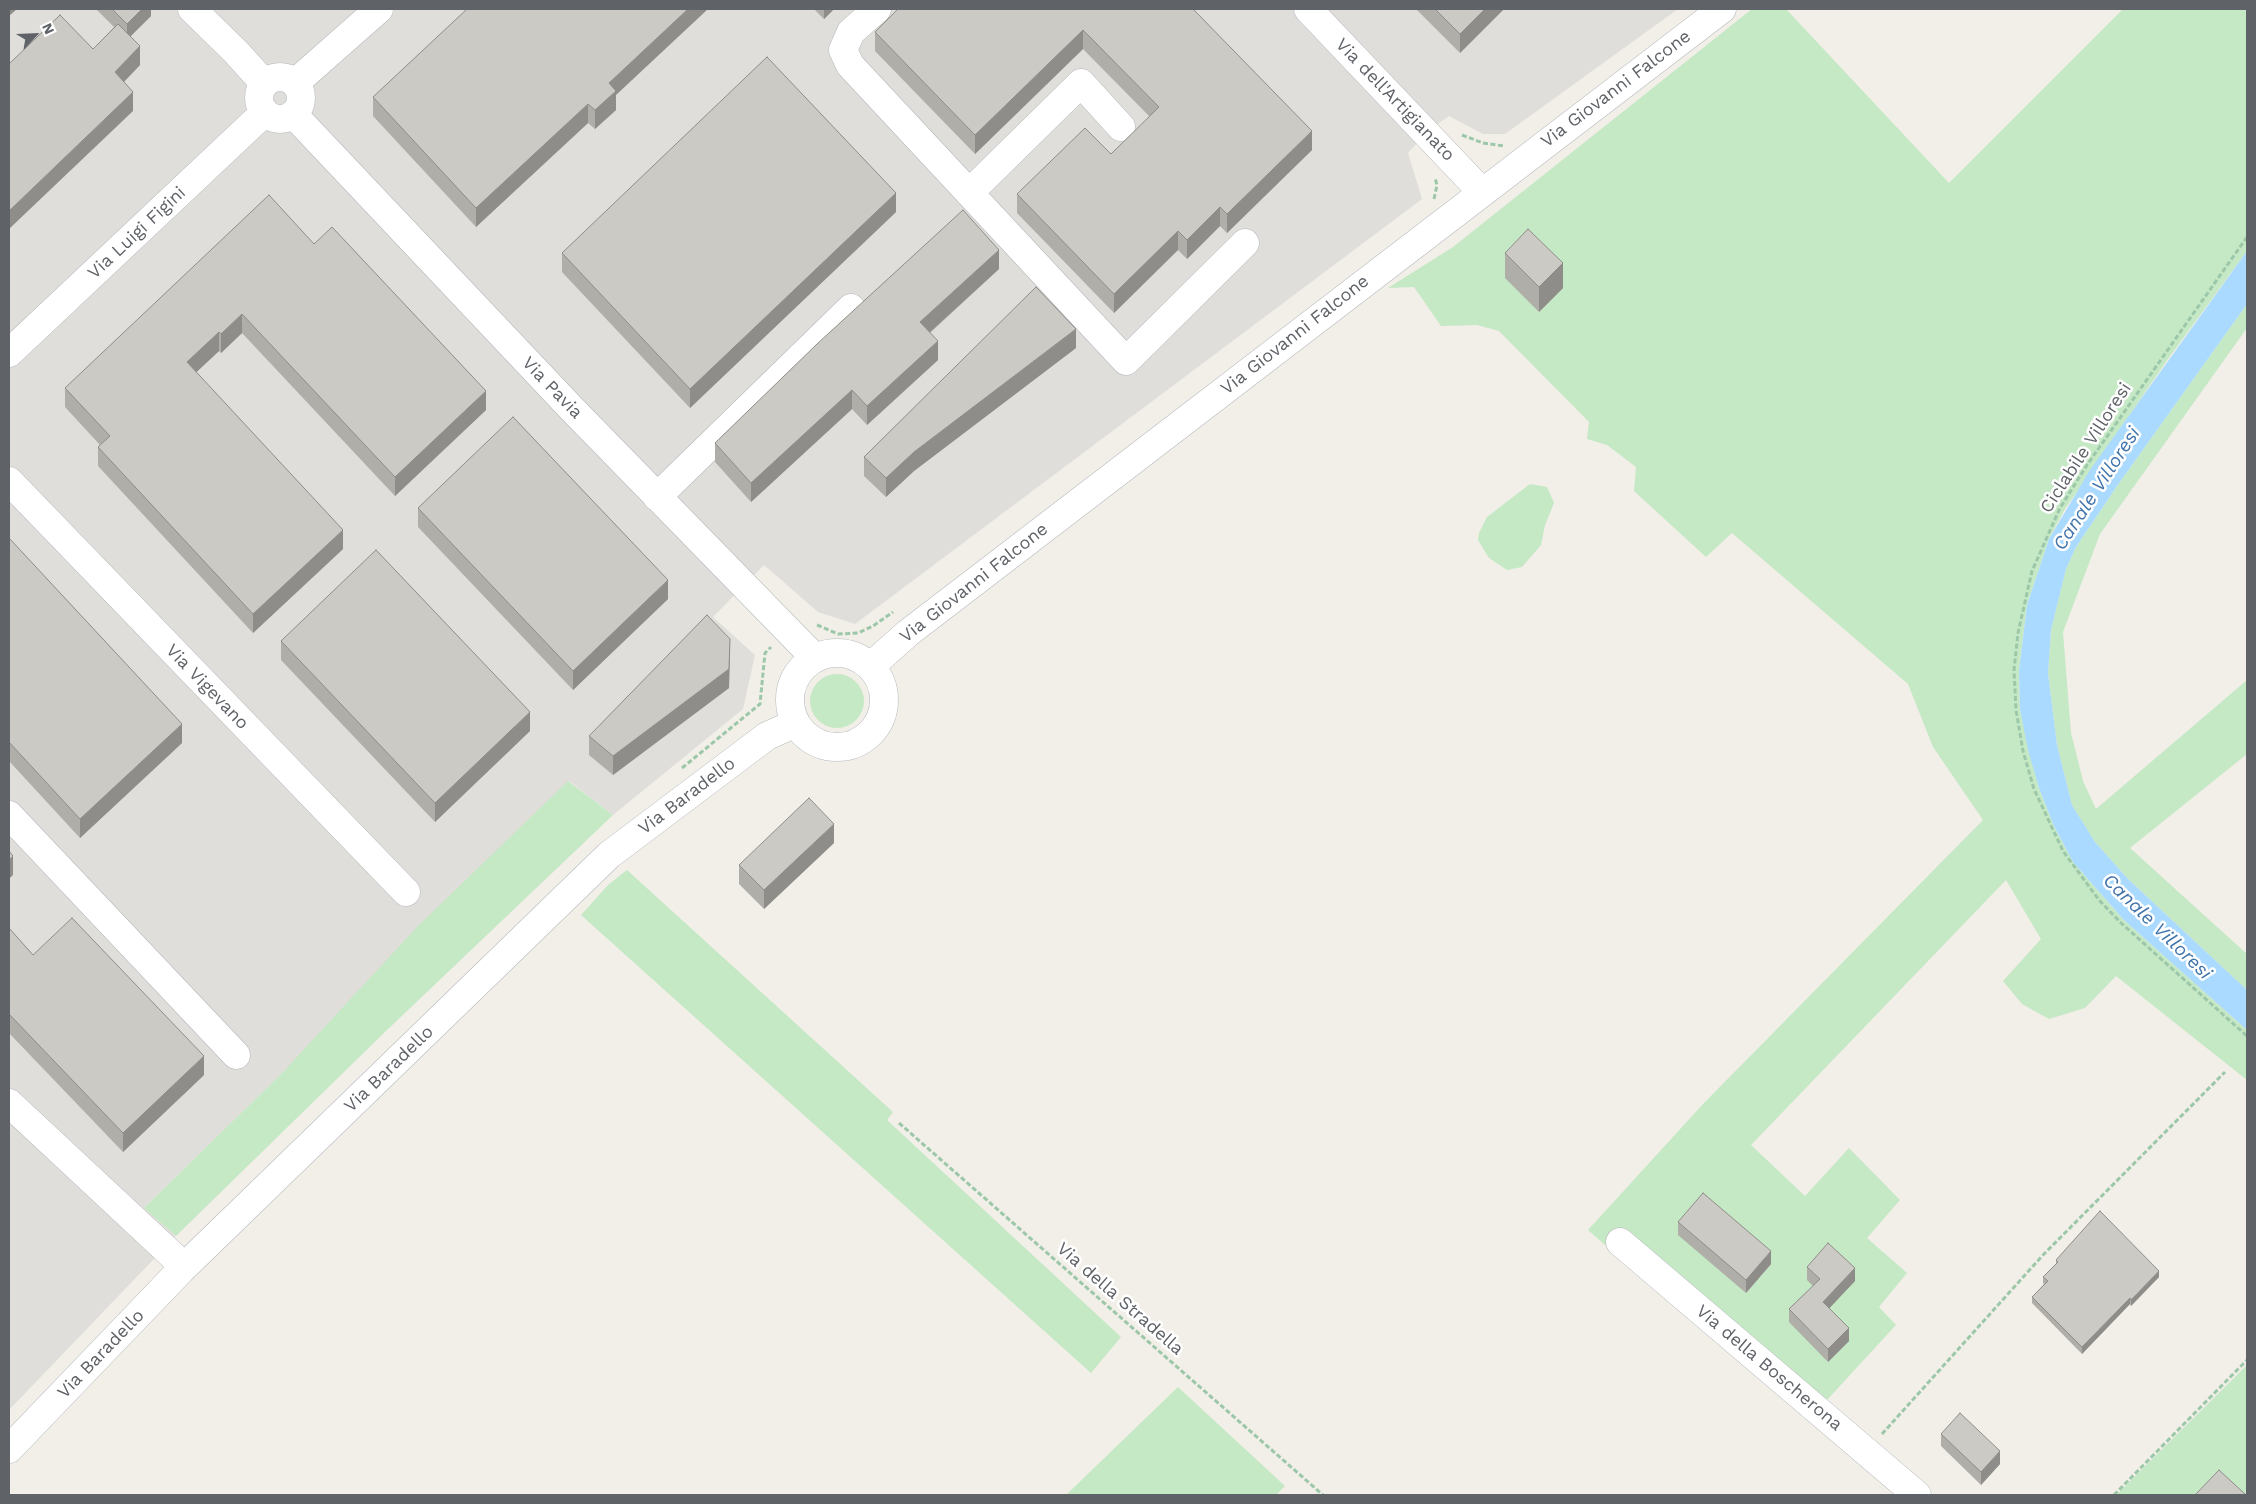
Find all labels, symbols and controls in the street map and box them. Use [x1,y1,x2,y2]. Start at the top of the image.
north arrow [10,10,60,60]
text: N [39,21,58,37]
street label: Via Giovanni Falcone [1537,26,1695,152]
street label: Via dell'Artigianato [1331,34,1459,166]
street label: Via Luigi Figini [84,182,190,284]
street label: Via Giovanni Falcone [1217,270,1373,400]
street label: Via Pavia [517,352,587,424]
street label: Ciclabile Villoresi [2036,379,2136,517]
water label: Canale Villoresi [2049,423,2145,555]
street label: Via Giovanni Falcone [896,518,1052,648]
street label: Via Vigevano [161,640,253,734]
street label: Via Baradello [634,753,740,839]
water label: Canale Villoresi [2098,869,2216,985]
street label: Via Baradello [340,1021,438,1117]
street label: Via della Stradella [1052,1238,1188,1360]
street label: Via della Boscherona [1691,1300,1847,1436]
street label: Via Baradello [53,1305,149,1403]

